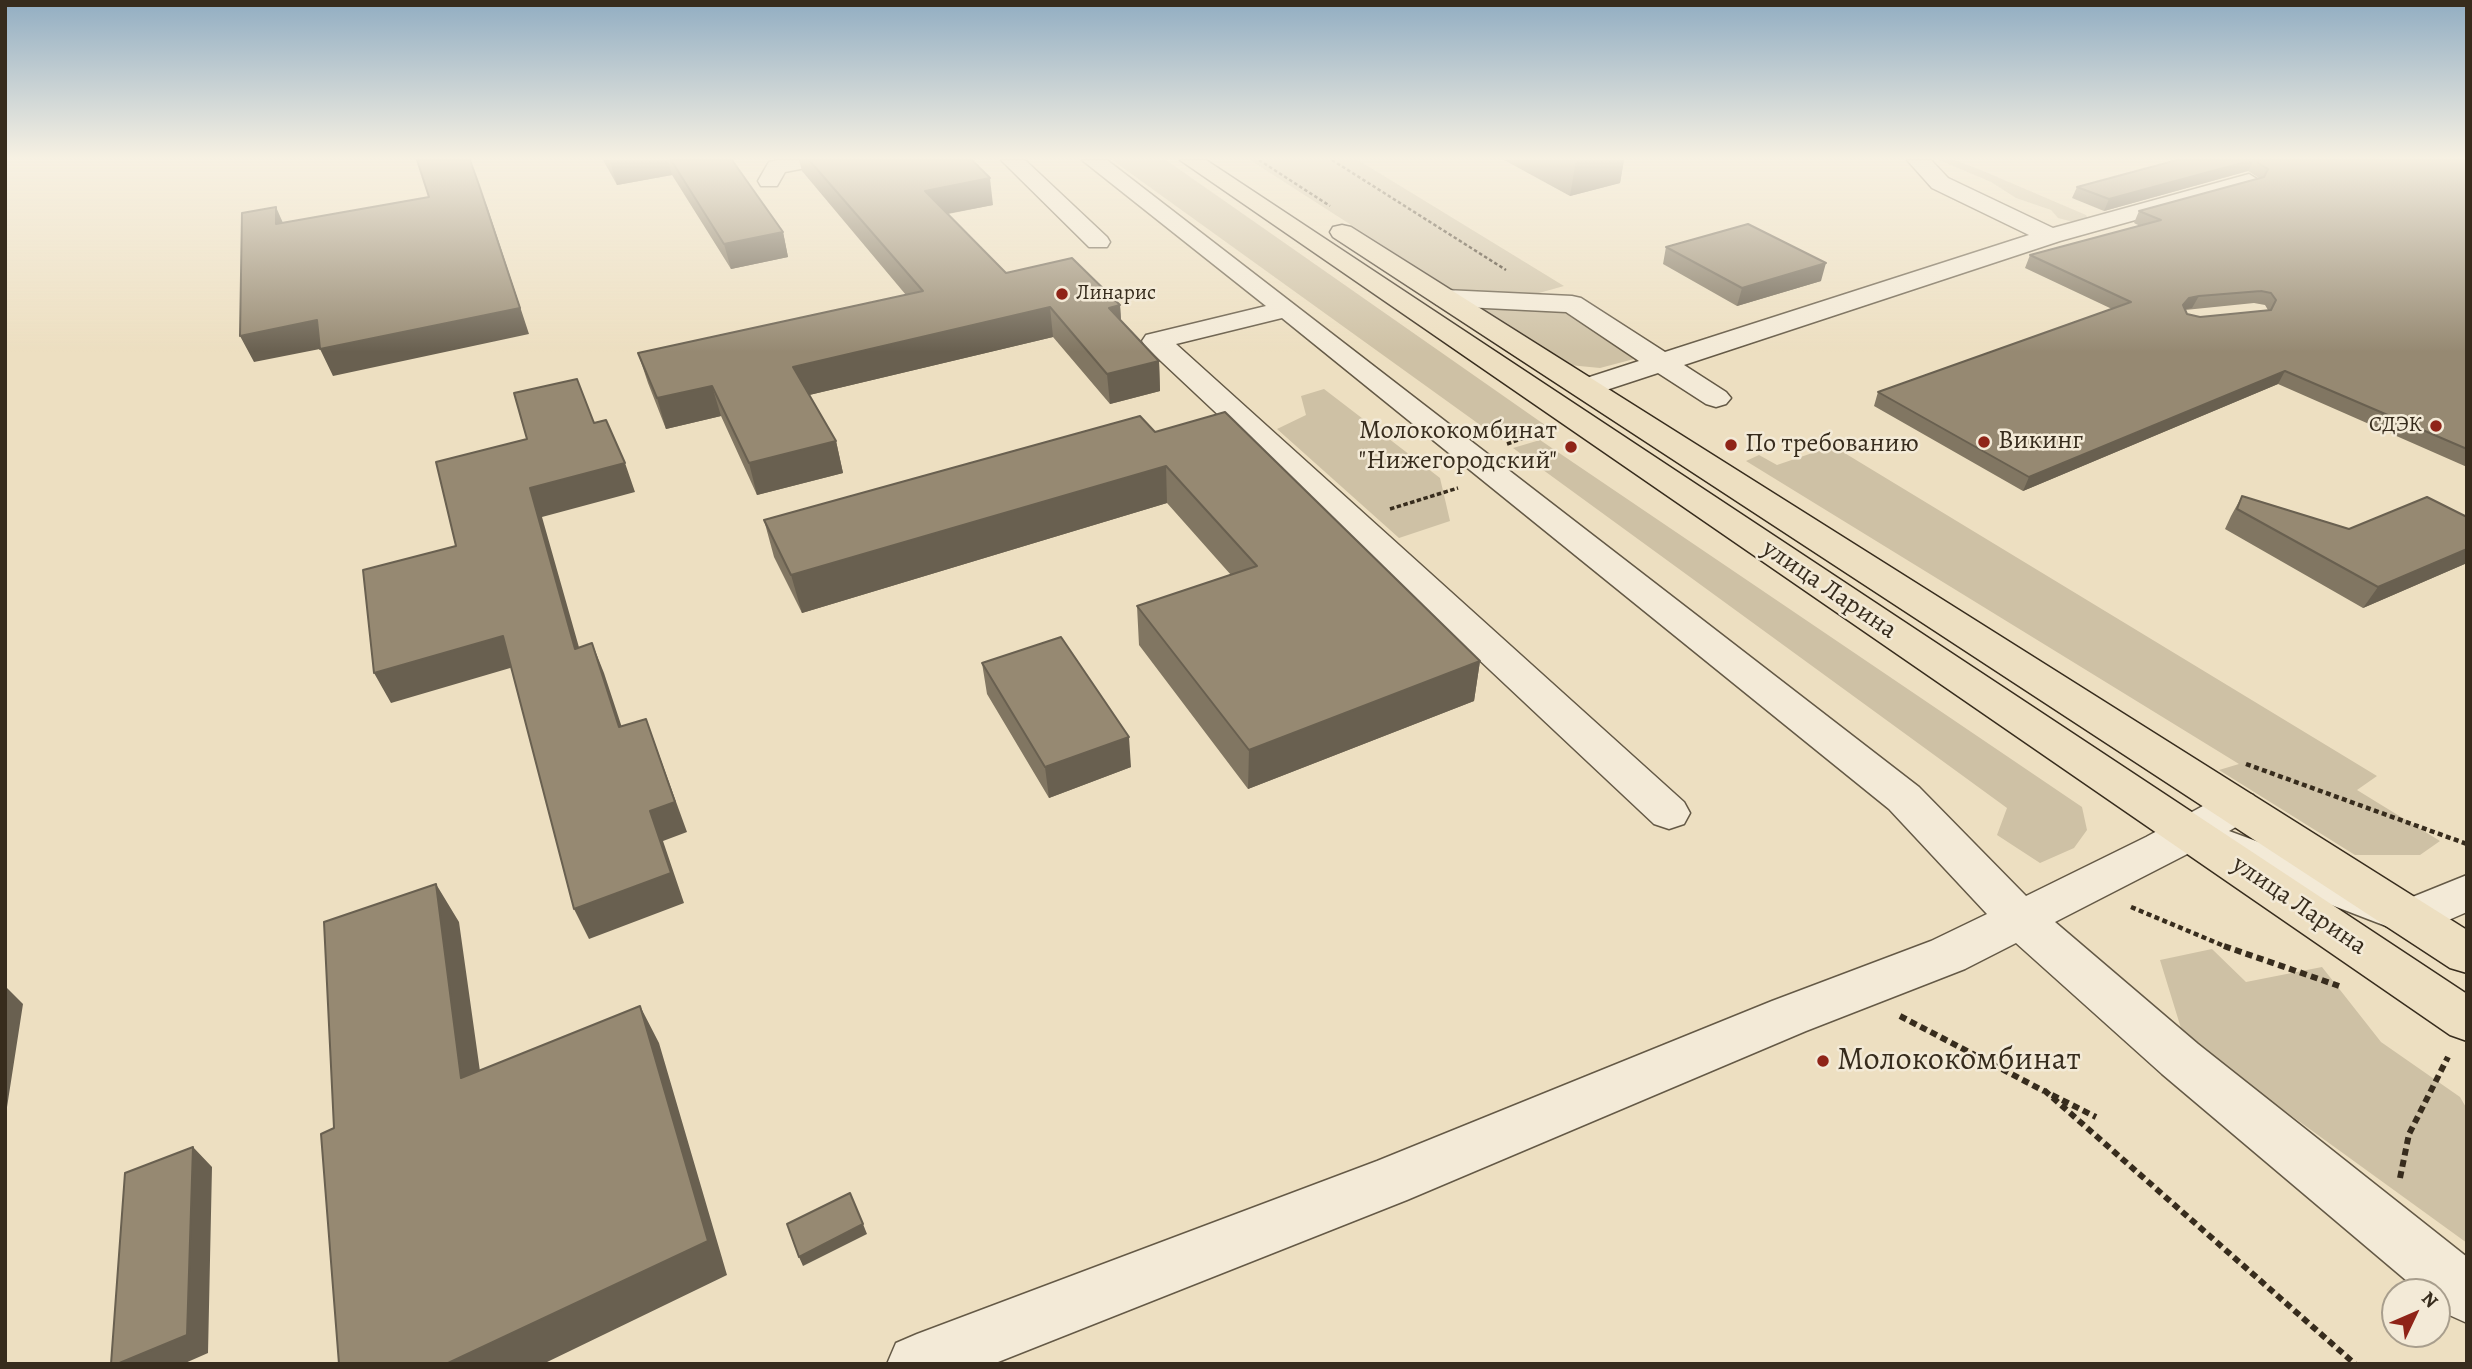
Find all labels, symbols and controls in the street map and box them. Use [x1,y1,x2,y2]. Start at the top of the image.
place label: Линарис [1076,281,1156,307]
marker: Линарис [1054,286,1070,302]
place label: СДЭК [2369,413,2422,439]
place label: Молококомбинат "Нижегородский" [1359,416,1557,478]
marker: СДЭК [2428,418,2444,434]
place label: Викинг [1998,426,2083,458]
place label: По требованию [1745,429,1919,461]
marker: Викинг [1976,434,1992,450]
marker: По требованию [1723,437,1739,453]
marker: Молококомбинат "Нижегородский" [1563,439,1579,455]
street label: улица Ларина [1756,533,1902,647]
street label: улица Ларина [2226,849,2372,963]
place label: Молококомбинат [1837,1042,2081,1080]
marker: Молококомбинат [1815,1053,1831,1069]
north arrow [2381,1278,2451,1348]
text: N [2416,1286,2444,1314]

